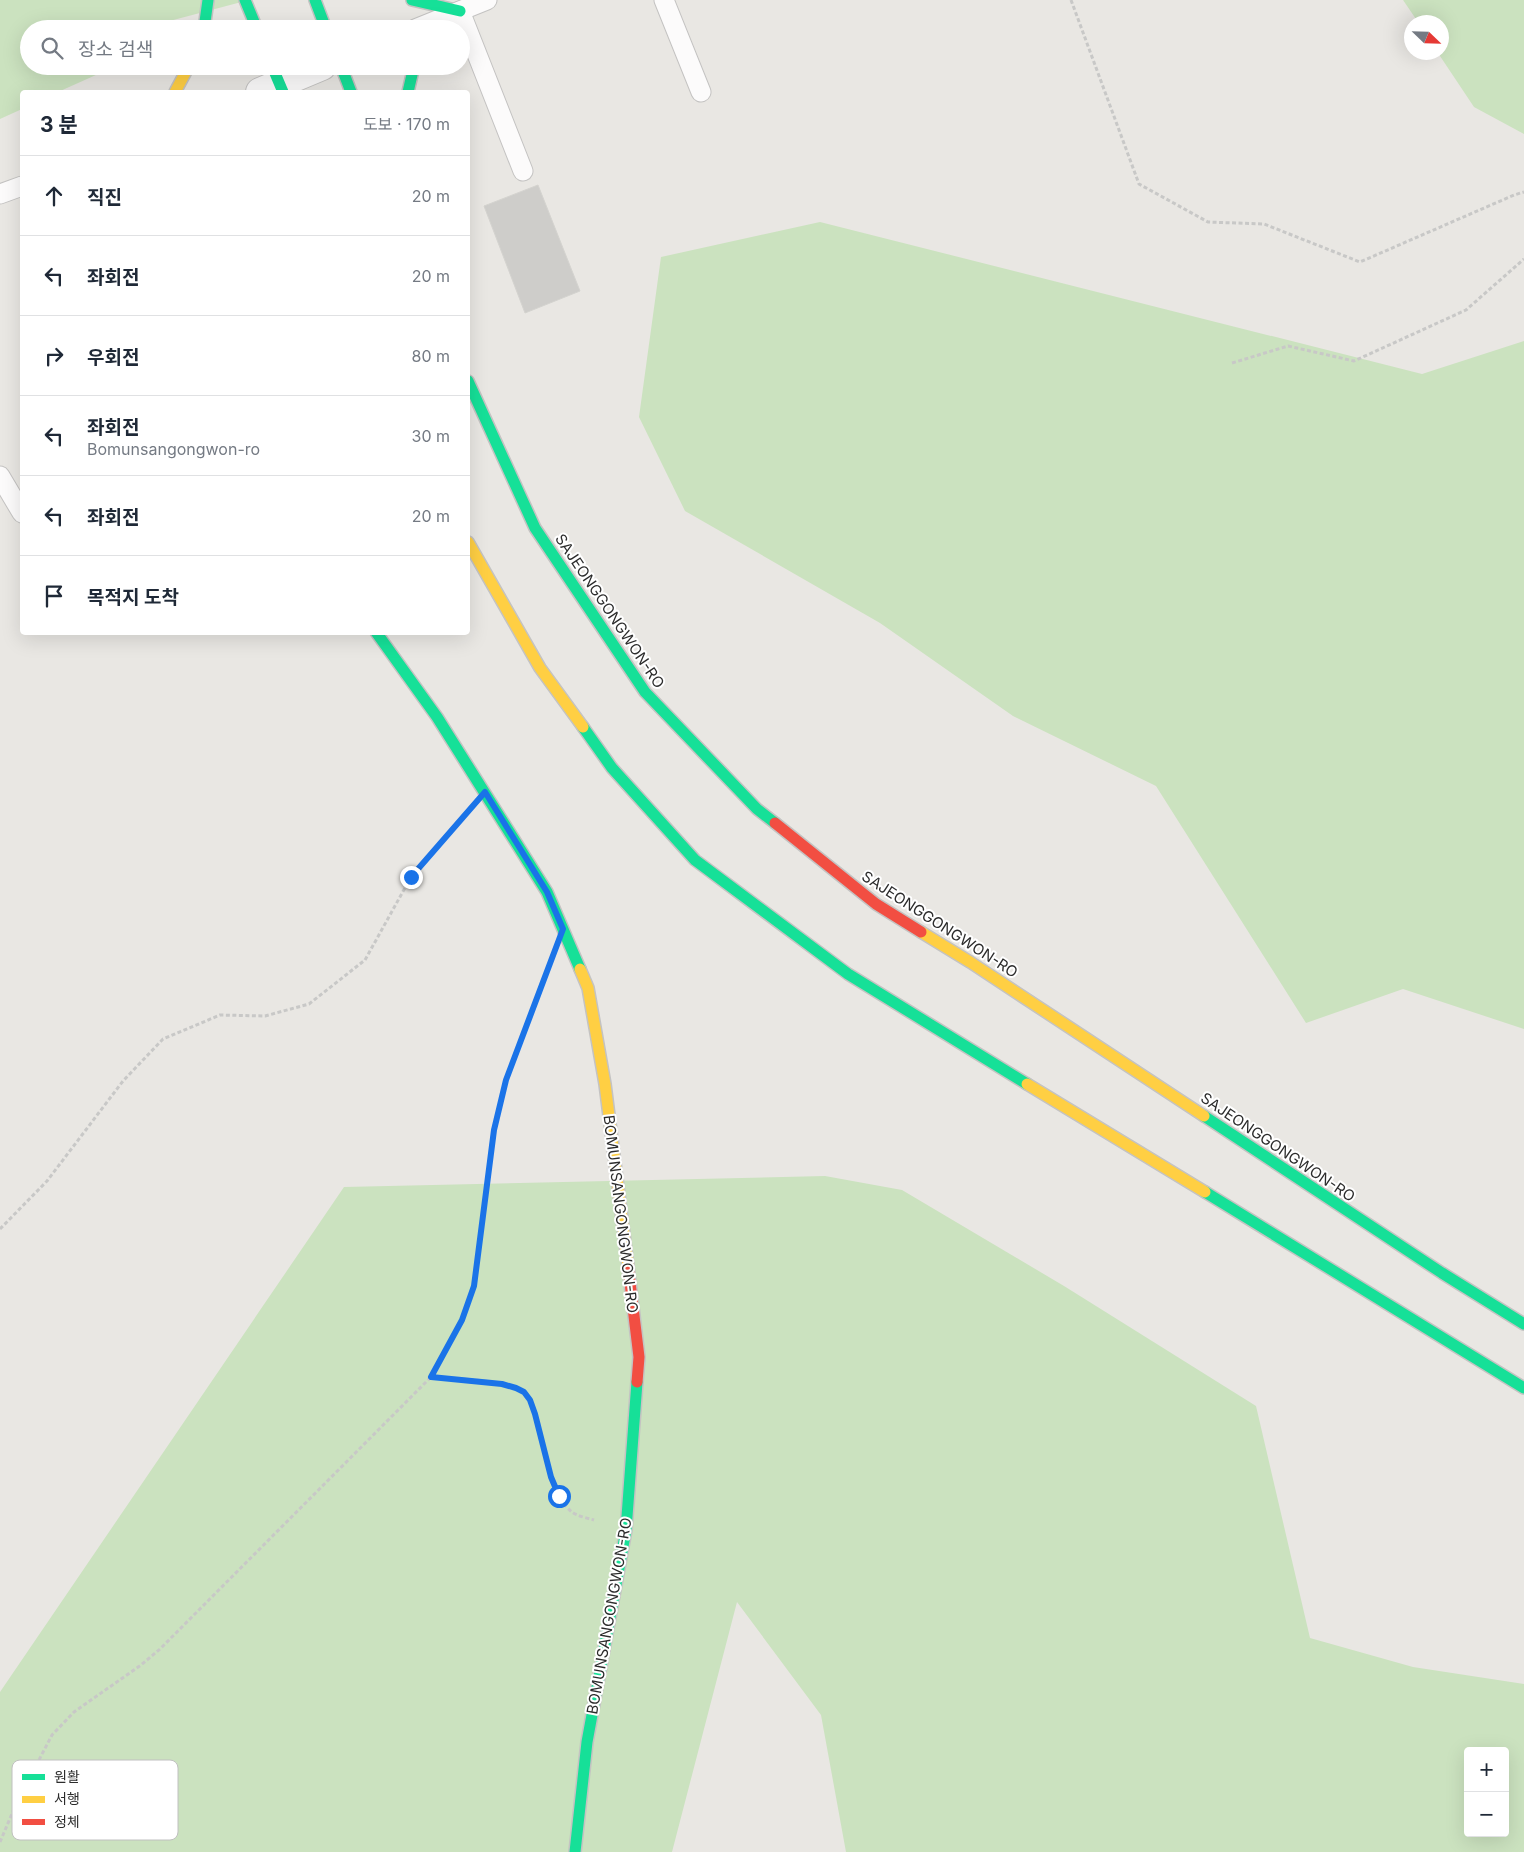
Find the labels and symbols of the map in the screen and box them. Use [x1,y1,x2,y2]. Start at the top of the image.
north arrow [1404,15,1449,60]
street label: SAJEONGGONGWON-RO [551,530,669,692]
route end [400,866,423,889]
street label: SAJEONGGONGWON-RO [858,866,1022,982]
street label: SAJEONGGONGWON-RO [1197,1088,1359,1206]
street label: BOMUNSANGONGWON-RO [599,1114,643,1314]
route start [548,1485,571,1508]
street label: BOMUNSANGONGWON-RO [582,1516,636,1716]
legend [12,1760,178,1840]
text: 원활 [54,1768,80,1785]
text: 서행 [54,1790,80,1807]
text: 정체 [54,1813,80,1830]

